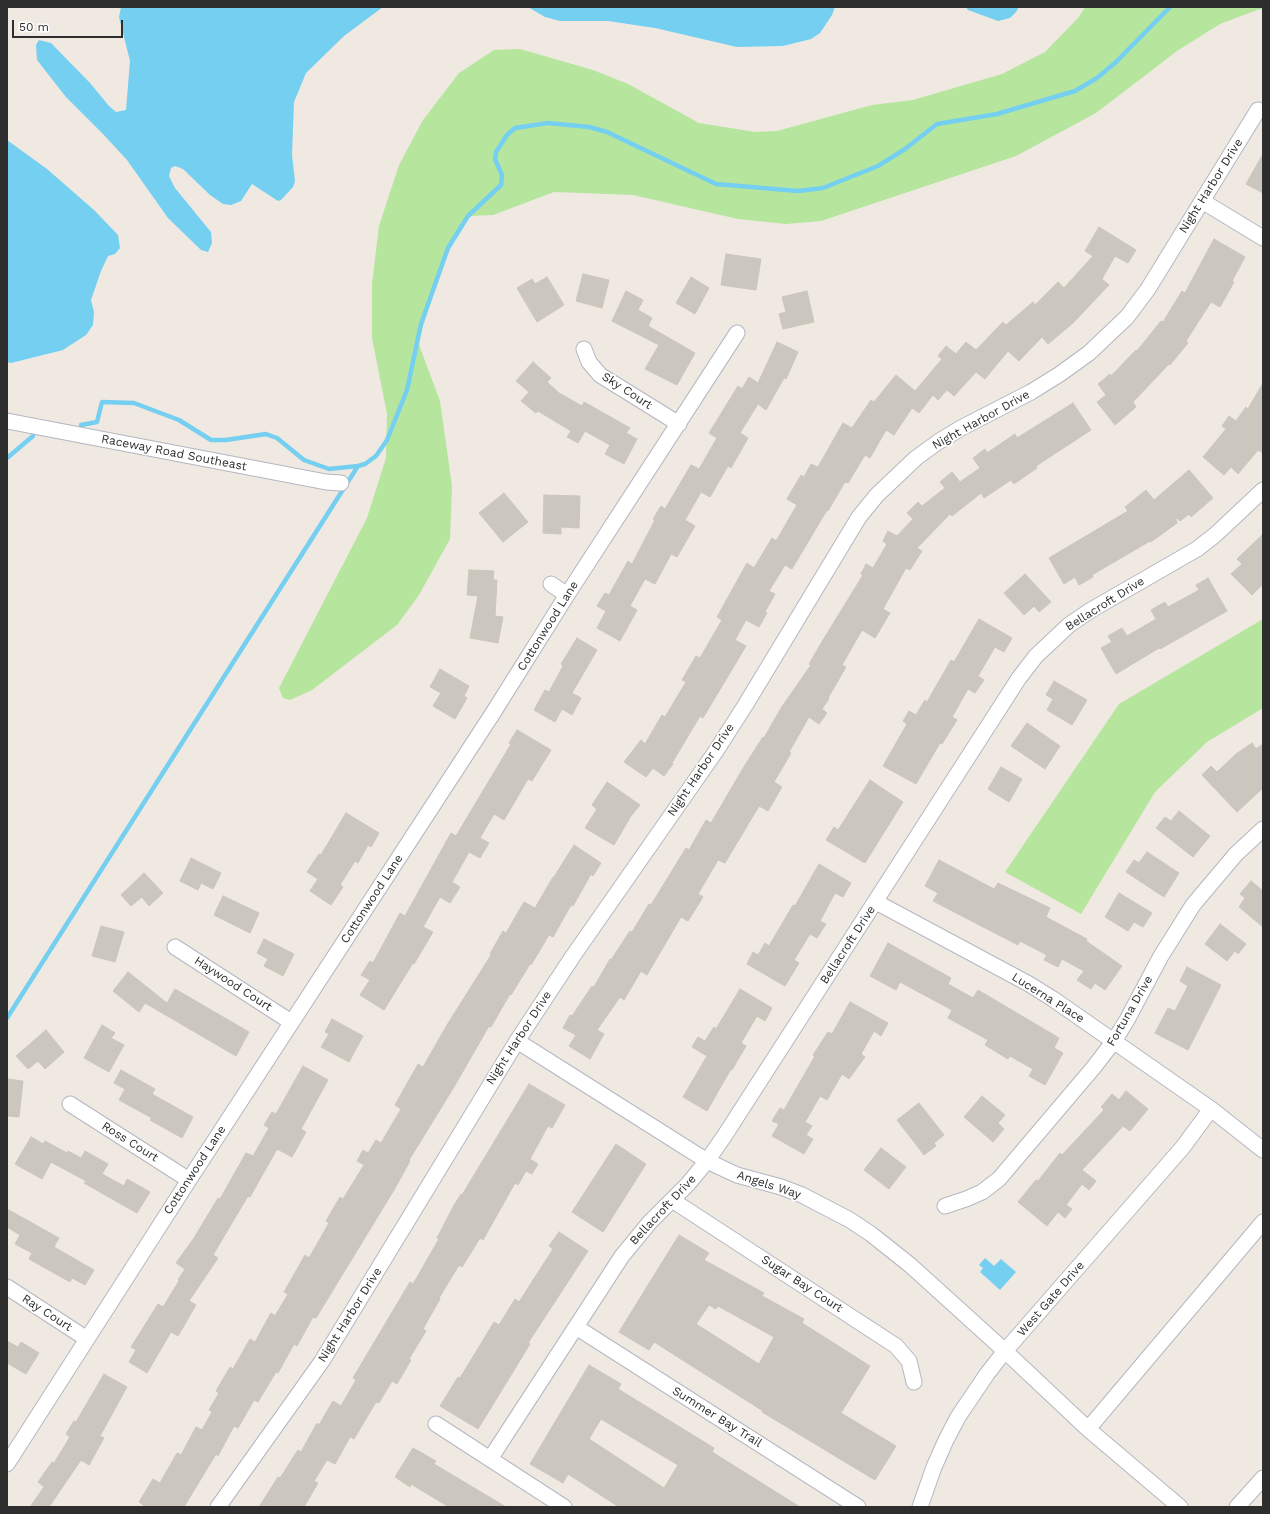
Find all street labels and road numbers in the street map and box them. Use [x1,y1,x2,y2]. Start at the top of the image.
street label: Night Harbor Drive [1176,136,1246,236]
street label: Sky Court [599,369,655,413]
street label: Night Harbor Drive [930,387,1032,453]
street label: Raceway Road Southeast [100,432,248,474]
street label: Bellacroft Drive [1063,574,1147,634]
street label: Cottonwood Lane [515,578,581,674]
street label: Night Harbor Drive [665,721,737,819]
street label: Cottonwood Lane [338,852,406,946]
street label: Bellacroft Drive [817,903,879,987]
street label: Haywood Court [191,954,275,1014]
street label: Lucerna Place [1009,970,1087,1026]
street label: Fortuna Drive [1104,973,1156,1049]
street label: Night Harbor Drive [483,988,555,1088]
street label: Ross Court [99,1119,161,1165]
street label: Cottonwood Lane [161,1123,229,1217]
street label: Angels Way [735,1168,803,1202]
street label: Bellacroft Drive [627,1172,699,1248]
street label: Sugar Bay Court [759,1252,845,1316]
street label: West Gate Drive [1015,1259,1087,1339]
street label: Night Harbor Drive [315,1265,385,1365]
street label: Ray Court [19,1291,75,1335]
street label: Summer Bay Trail [669,1384,765,1450]

